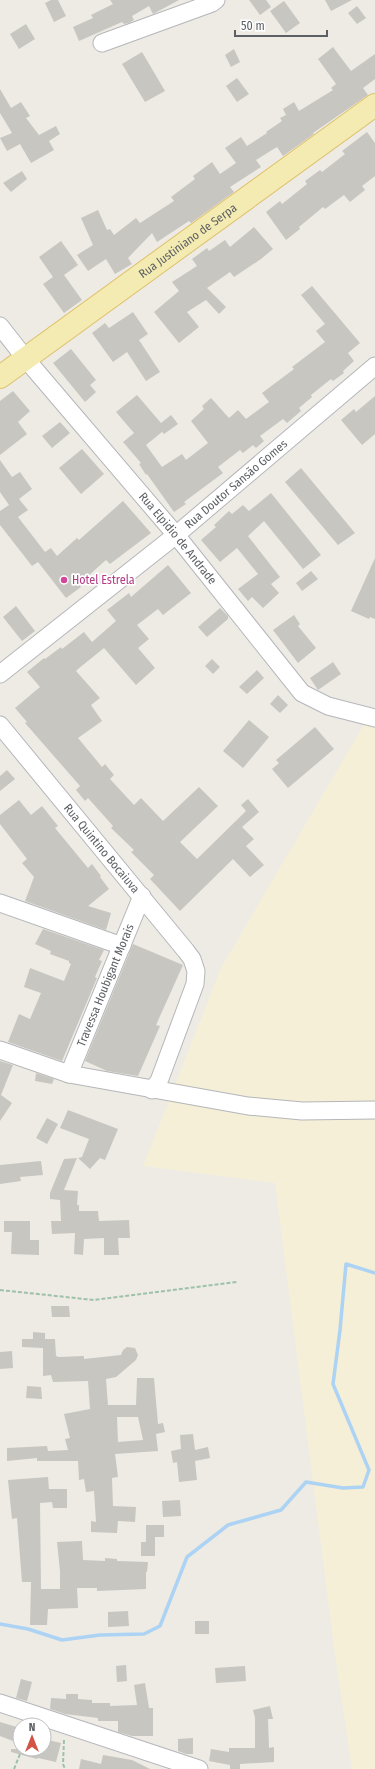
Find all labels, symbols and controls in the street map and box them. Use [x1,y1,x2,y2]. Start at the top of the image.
scale bar [235,12,327,38]
text: 50 m [241,19,265,33]
street label: Rua Justiniano de Serpa [136,201,240,281]
street label: Rua Doutor Sansão Gomes [182,437,290,531]
street label: Rua Elpidio de Andrade [136,490,220,587]
place label: Hotel Estrela [72,573,135,587]
marker: Hotel Estrela [59,575,69,585]
street label: Rua Quintino Bocaiuva [61,801,143,896]
street label: Travessa Houbigant Morais [74,922,137,1049]
north arrow [12,1717,52,1757]
text: N [29,1721,35,1734]

